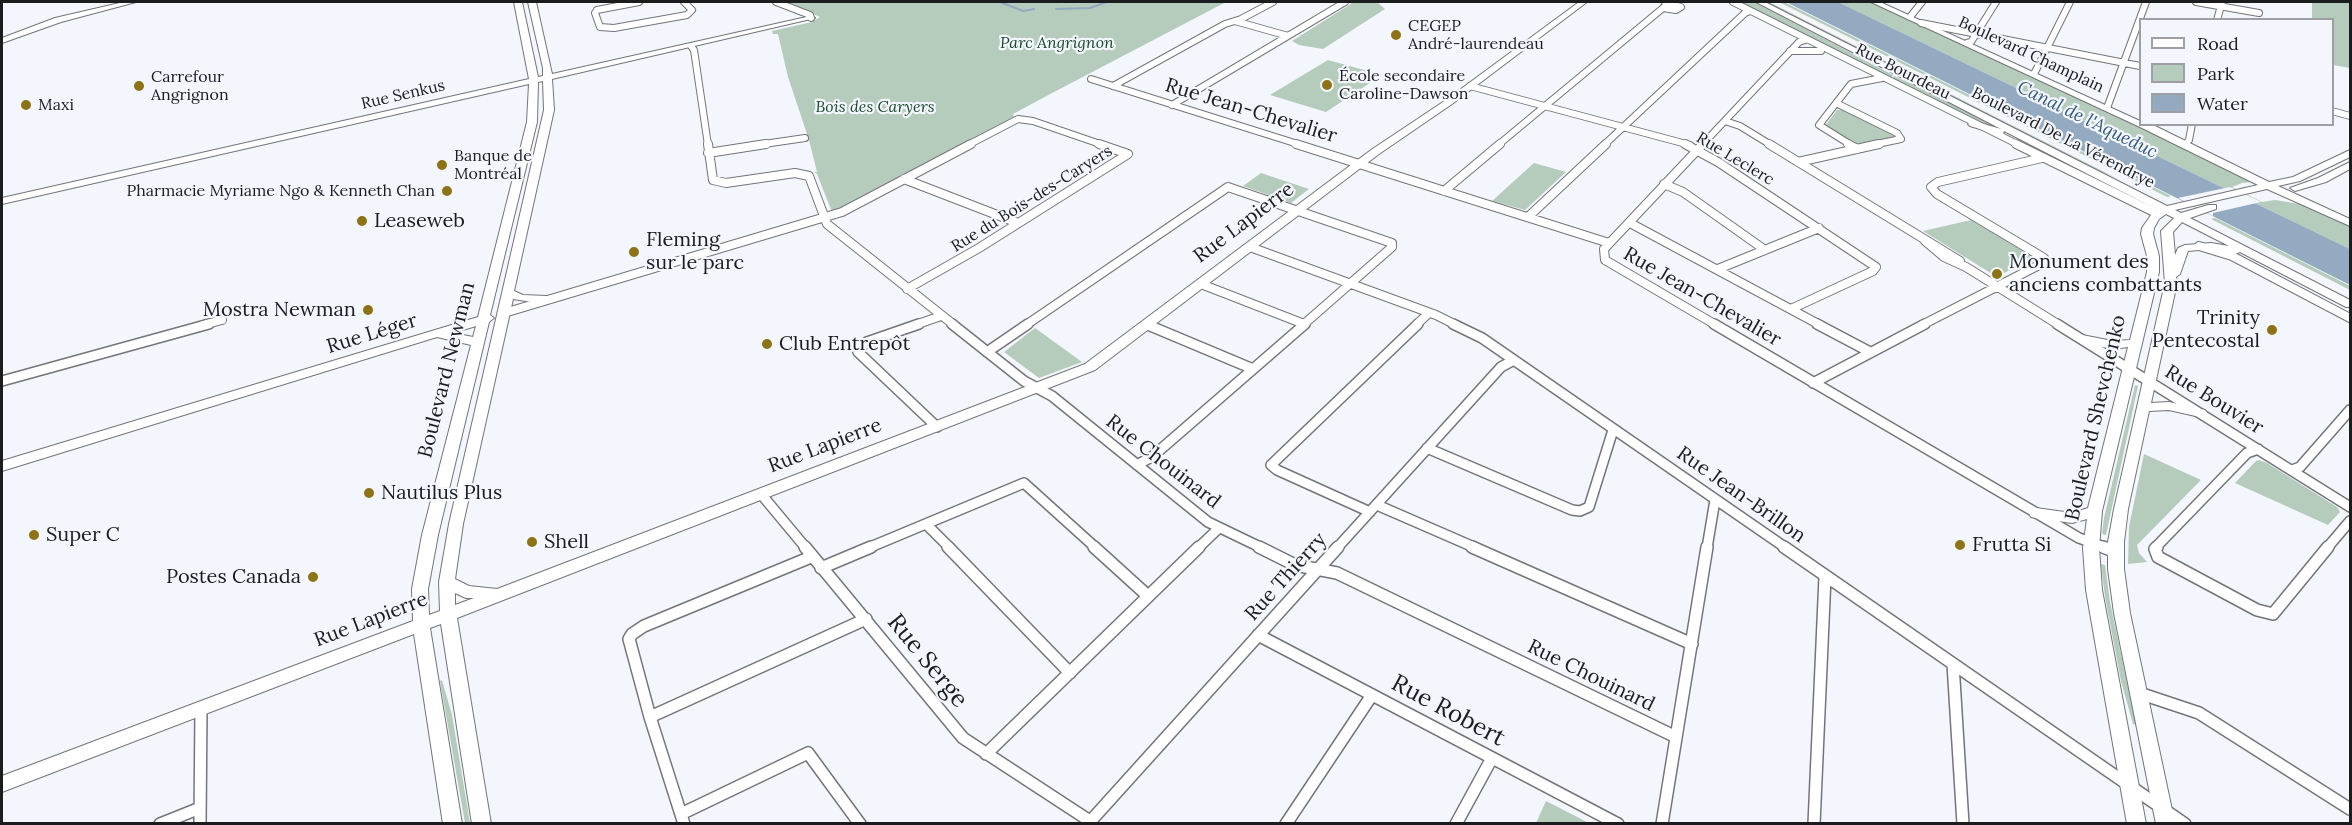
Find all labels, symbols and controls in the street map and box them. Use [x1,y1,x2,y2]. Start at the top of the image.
street label: Boulevard Champlain [1955,13,2107,97]
place label: CEGEP André-laurendeau [1408,16,1544,54]
legend [2139,18,2334,126]
marker: CEGEP André-laurendeau [1389,28,1403,42]
text: Road [2197,32,2239,55]
park label: Parc Angrignon [1000,33,1114,53]
street label: Rue Bourdeau [1852,40,1954,104]
text: Park [2197,62,2234,85]
place label: École secondaire Caroline-Dawson [1339,66,1469,104]
place label: Carrefour Angrignon [151,67,229,105]
street label: Rue Jean-Chevalier [1162,73,1340,149]
street label: Rue Senkus [359,76,447,114]
water label: Canal de l'Aqueduc [2013,77,2161,163]
marker: École secondaire Caroline-Dawson [1320,78,1334,92]
marker: Carrefour Angrignon [132,79,146,93]
street label: Boulevard De La Vérendrye [1968,83,2158,193]
text: Water [2197,92,2248,115]
place label: Maxi [38,95,74,115]
park label: Bois des Caryers [815,97,935,117]
marker: Maxi [19,98,33,112]
street label: Rue Leclerc [1693,128,1777,190]
street label: Rue du Bois-des-Caryers [948,142,1116,256]
place label: Banque de Montréal [454,146,532,184]
marker: Banque de Montréal [435,158,449,172]
street label: Rue Lapierre [1189,178,1299,268]
place label: Pharmacie Myriame Ngo & Kenneth Chan [127,181,435,201]
marker: Pharmacie Myriame Ngo & Kenneth Chan [440,184,454,198]
place label: Leaseweb [374,209,465,233]
marker: Leaseweb [355,214,369,228]
place label: Fleming sur le parc [646,228,744,275]
street label: Rue Jean-Chevalier [1619,242,1785,352]
marker: Fleming sur le parc [627,245,641,259]
place label: Monument des anciens combattants [2009,250,2202,297]
marker: Monument des anciens combattants [1990,267,2004,281]
street label: Boulevard Newman [414,280,480,460]
place label: Mostra Newman [203,298,356,322]
marker: Mostra Newman [361,303,375,317]
place label: Trinity Pentecostal [2152,306,2260,353]
street label: Rue Léger [324,309,420,359]
street label: Boulevard Shevchenko [2061,313,2131,523]
marker: Trinity Pentecostal [2265,323,2279,337]
place label: Club Entrepôt [779,332,910,356]
marker: Club Entrepôt [760,337,774,351]
street label: Rue Bouvier [2160,360,2268,440]
street label: Rue Chouinard [1101,410,1225,514]
street label: Rue Lapierre [765,413,885,479]
street label: Rue Jean-Brillon [1672,442,1810,548]
place label: Nautilus Plus [381,481,502,505]
marker: Nautilus Plus [362,486,376,500]
place label: Super C [46,523,120,547]
marker: Super C [27,528,41,542]
street label: Rue Thierry [1240,528,1332,626]
place label: Shell [544,530,589,554]
place label: Frutta Si [1972,533,2051,557]
marker: Shell [525,535,539,549]
marker: Frutta Si [1953,538,1967,552]
place label: Postes Canada [166,565,301,589]
marker: Postes Canada [306,570,320,584]
street label: Rue Lapierre [311,587,431,653]
street label: Rue Serge [881,609,973,713]
street label: Rue Chouinard [1523,635,1659,717]
street label: Rue Robert [1386,669,1510,753]

